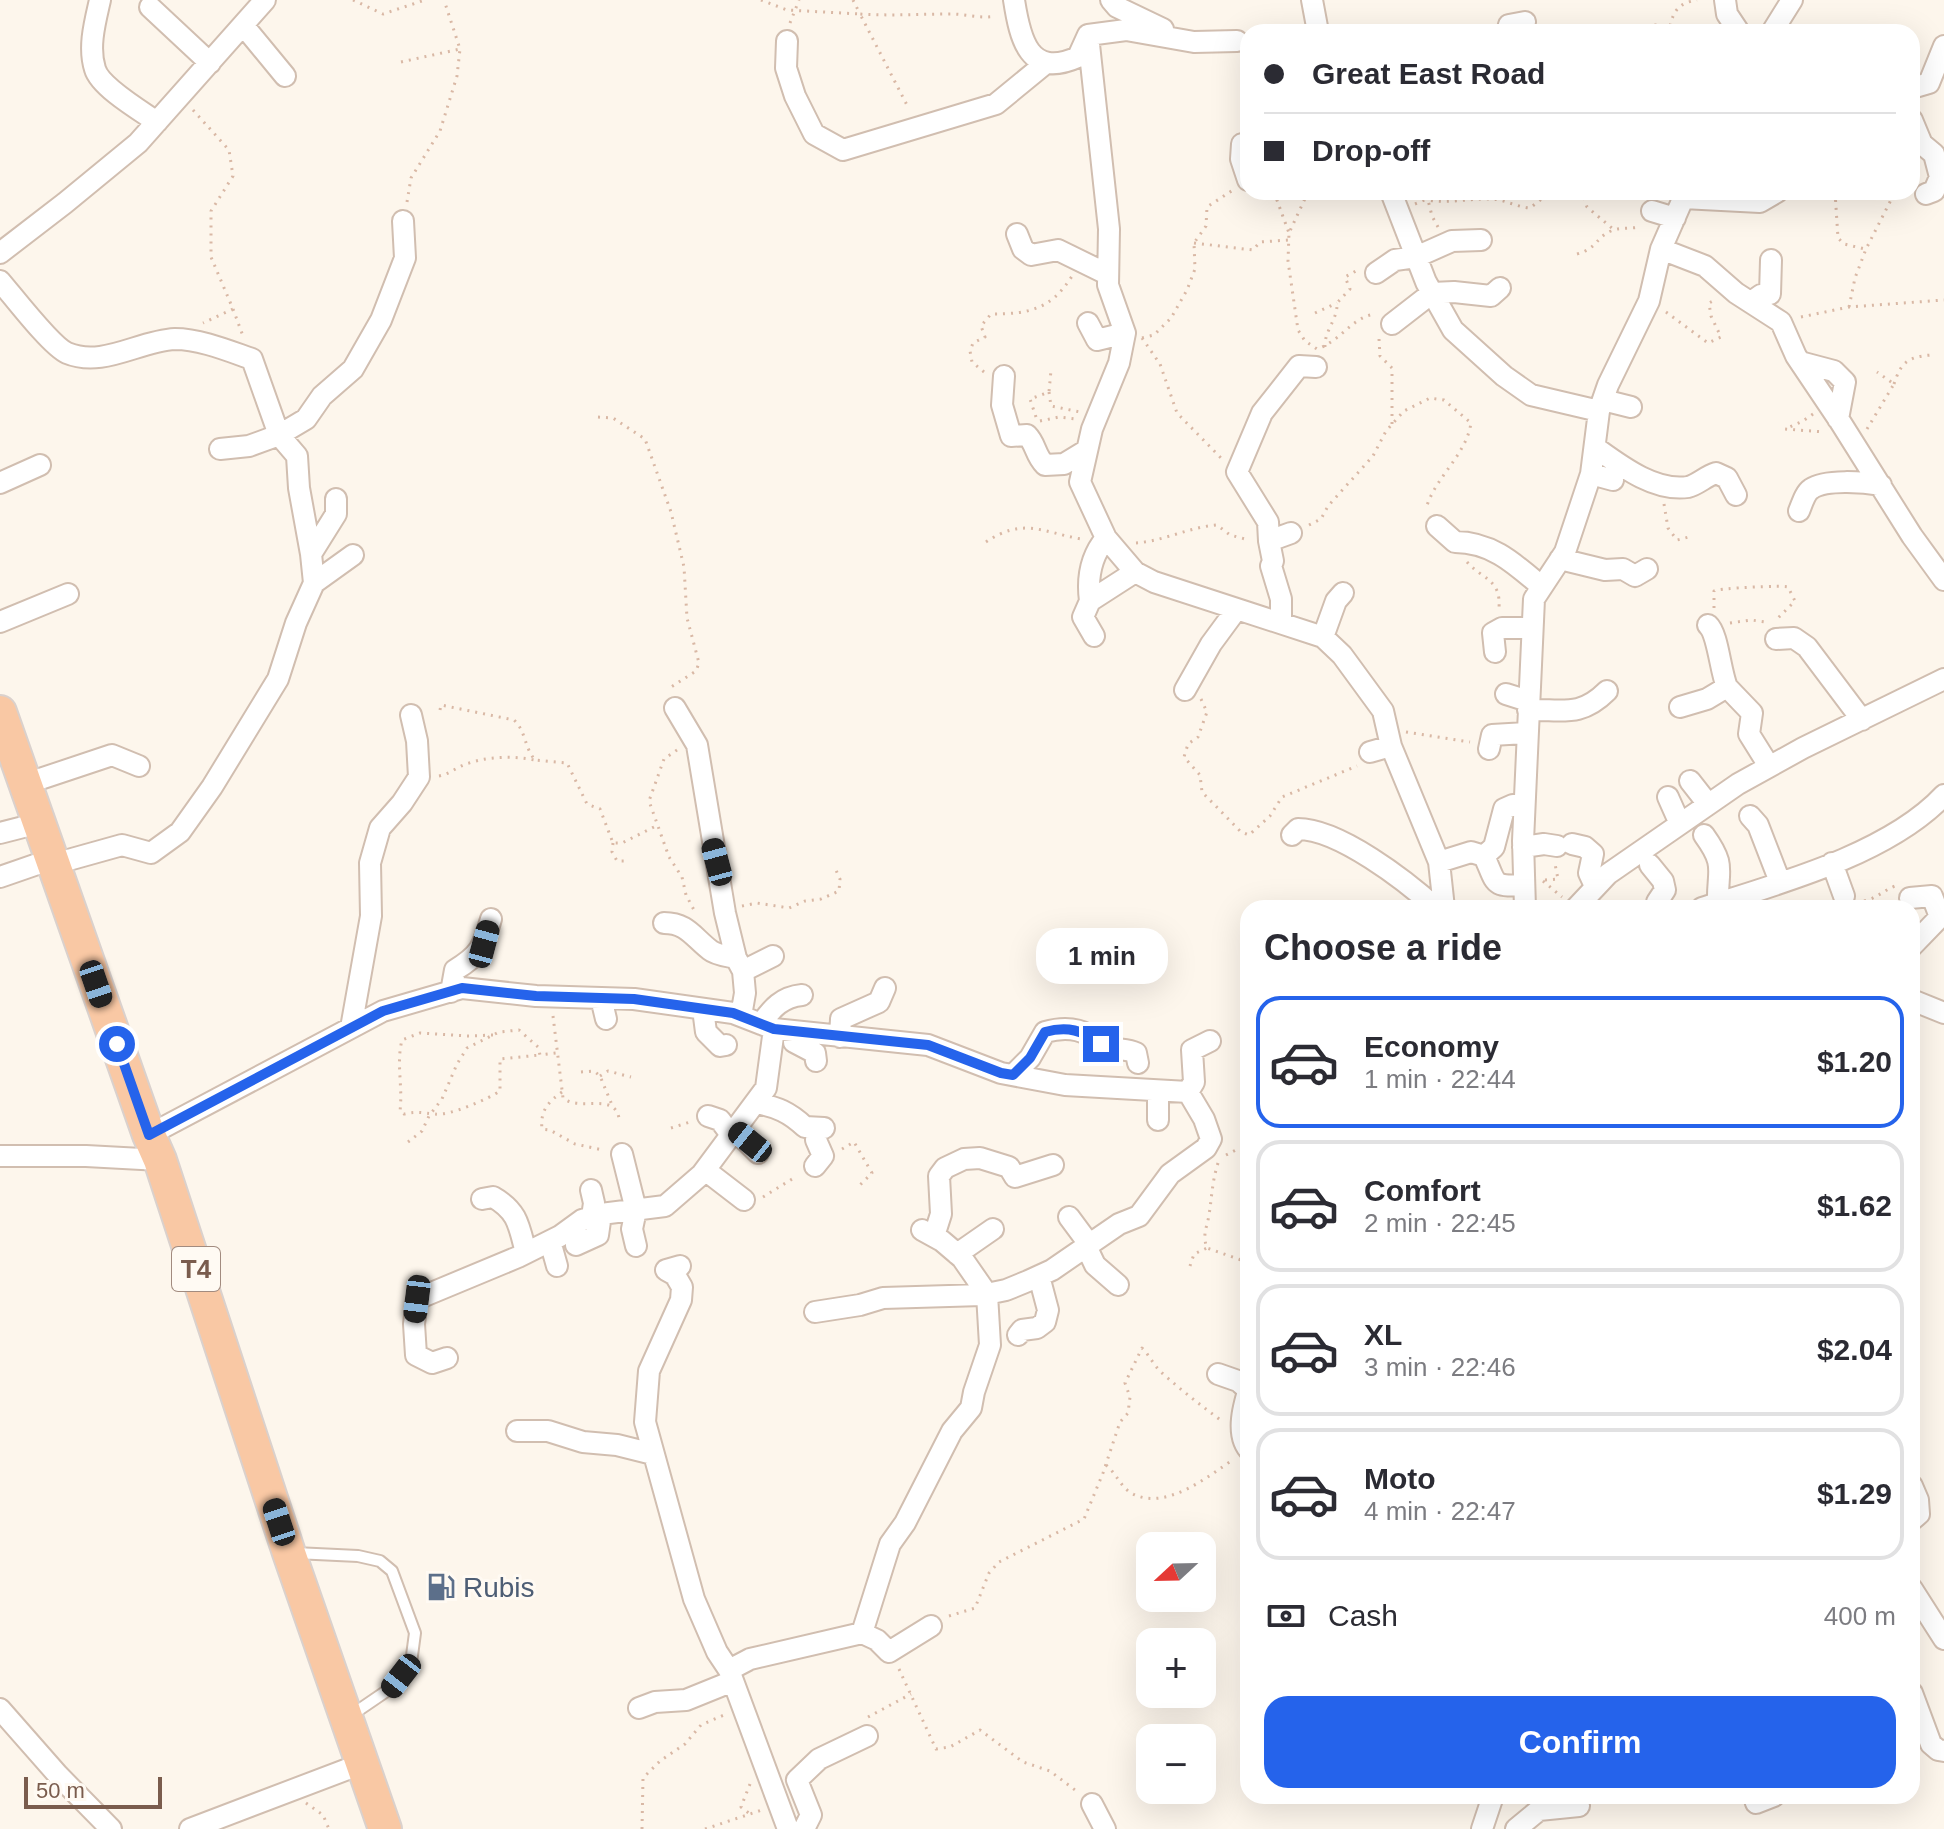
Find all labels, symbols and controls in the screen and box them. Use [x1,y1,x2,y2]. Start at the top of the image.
text: Great East Road [1312,57,1545,90]
text: Drop-off [1312,134,1430,167]
car [699,836,735,888]
car [466,918,502,970]
text: Choose a ride [1264,927,1502,968]
callout: 1 min [1035,928,1167,984]
text: 1 min [1068,941,1136,971]
car [77,957,115,1011]
route start [99,1026,135,1062]
route end [1083,1026,1119,1062]
icon: car [1268,1026,1340,1098]
text: Economy [1364,1030,1499,1063]
text: $1.20 [1817,1045,1892,1078]
text: 1 min · 22:44 [1364,1064,1516,1094]
car [724,1118,776,1166]
icon: car [1268,1170,1340,1242]
text: Comfort [1364,1174,1481,1207]
text: $1.62 [1817,1189,1892,1222]
text: 2 min · 22:45 [1364,1208,1516,1238]
road number: T4 [172,1247,220,1291]
car [402,1274,432,1324]
icon: car [1268,1314,1340,1386]
text: XL [1364,1318,1402,1351]
text: $2.04 [1817,1333,1892,1366]
text: 3 min · 22:46 [1364,1352,1516,1382]
icon: car [1268,1458,1340,1530]
text: Moto [1364,1462,1436,1495]
text: $1.29 [1817,1477,1892,1510]
car [260,1495,298,1549]
text: 4 min · 22:47 [1364,1496,1516,1526]
north arrow [1136,1532,1216,1612]
map controls [1136,1532,1216,1804]
fuel station icon: Rubis [426,1572,456,1602]
place label: Rubis [463,1572,535,1603]
icon: cash [1264,1594,1308,1638]
text: Cash [1328,1599,1398,1632]
text: 400 m [1824,1601,1896,1631]
button: + [1136,1628,1216,1708]
car [377,1650,425,1702]
button: Confirm [1264,1696,1896,1788]
button: − [1136,1724,1216,1804]
scale bar [24,1773,162,1809]
text: 50 m [36,1778,85,1803]

